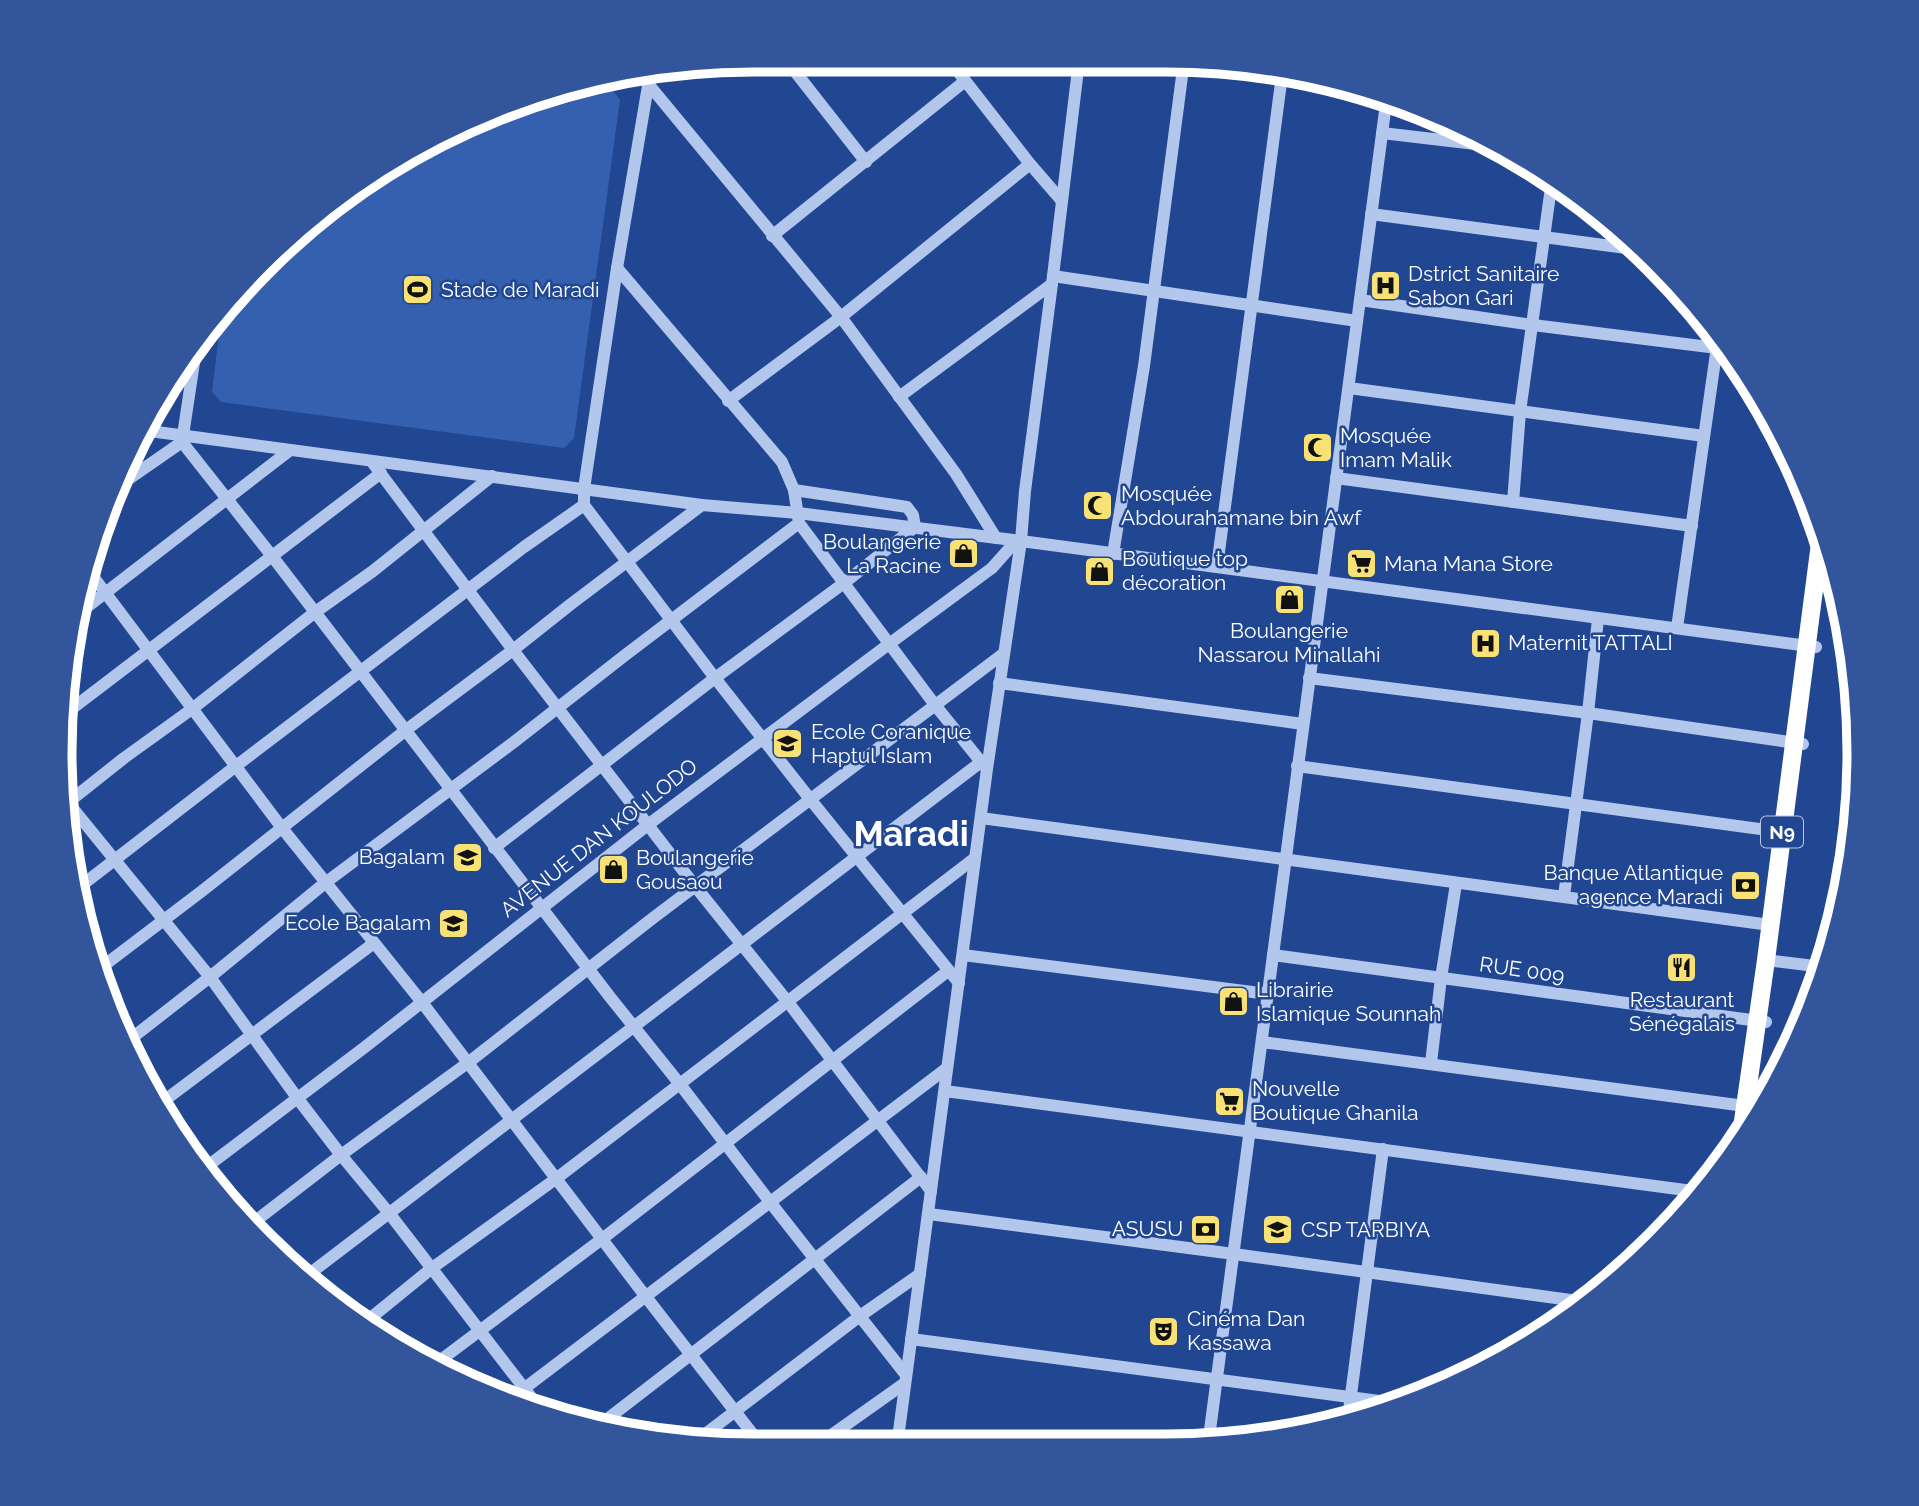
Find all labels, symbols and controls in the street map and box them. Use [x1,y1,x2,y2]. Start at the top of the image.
place label: Dstrict Sanitaire Sabon Gari [1408,261,1559,310]
hospital icon: Dstrict Sanitaire Sabon Gari [1368,269,1402,303]
sports icon: Stade de Maradi [401,273,435,307]
place label: Stade de Maradi [441,277,600,302]
place label: Mosquée Imam Malik [1340,423,1452,472]
mosque icon: Mosquée Imam Malik [1300,431,1334,465]
place label: Mosquée Abdourahamane bin Awf [1121,481,1362,530]
mosque icon: Mosquée Abdourahamane bin Awf [1081,489,1115,523]
place label: Boulangerie La Racine [823,529,941,578]
shop icon: Boulangerie La Racine [947,537,981,571]
place label: Boutique top décoration [1122,546,1248,595]
supermarket icon: Mana Mana Store [1344,547,1378,581]
place label: Mana Mana Store [1384,551,1553,576]
shop icon: Boutique top décoration [1082,554,1116,588]
shop icon: Boulangerie Nassarou Minallahi [1272,582,1306,616]
place label: Boulangerie Nassarou Minallahi [1197,618,1381,667]
hospital icon: Maternit TATTALI [1468,626,1502,660]
place label: Maternit TATTALI [1508,630,1673,655]
place label: Ecole Coranique Haptul Islam [811,719,971,768]
school or university icon: Ecole Coranique Haptul Islam [771,727,805,761]
street label: AVENUE DAN KOULODO [495,753,702,922]
district label: Maradi [853,813,969,854]
road number: N9 [1761,817,1803,848]
school or university icon: Bagalam [451,840,485,874]
place label: Bagalam [359,844,445,869]
place label: Boulangerie Gousaou [636,845,754,894]
shop icon: Boulangerie Gousaou [596,853,630,887]
place label: Banque Atlantique agence Maradi [1543,860,1723,909]
bank icon: Banque Atlantique agence Maradi [1729,868,1763,902]
school or university icon: Ecole Bagalam [437,906,471,940]
place label: Ecole Bagalam [285,910,431,935]
street label: RUE 009 [1478,951,1566,988]
restaurant icon: Restaurant Sénégalais [1665,951,1699,985]
place label: Librairie Islamique Sounnah [1256,977,1441,1026]
shop icon: Librairie Islamique Sounnah [1216,985,1250,1019]
place label: Restaurant Sénégalais [1629,987,1735,1036]
place label: Nouvelle Boutique Ghanila [1252,1076,1418,1125]
supermarket icon: Nouvelle Boutique Ghanila [1212,1084,1246,1118]
bank icon: ASUSU [1189,1212,1223,1246]
school or university icon: CSP TARBIYA [1261,1213,1295,1247]
place label: ASUSU [1112,1216,1183,1241]
place label: CSP TARBIYA [1301,1217,1430,1242]
place label: Cinéma Dan Kassawa [1187,1306,1305,1355]
theatre icon: Cinéma Dan Kassawa [1147,1314,1181,1348]

